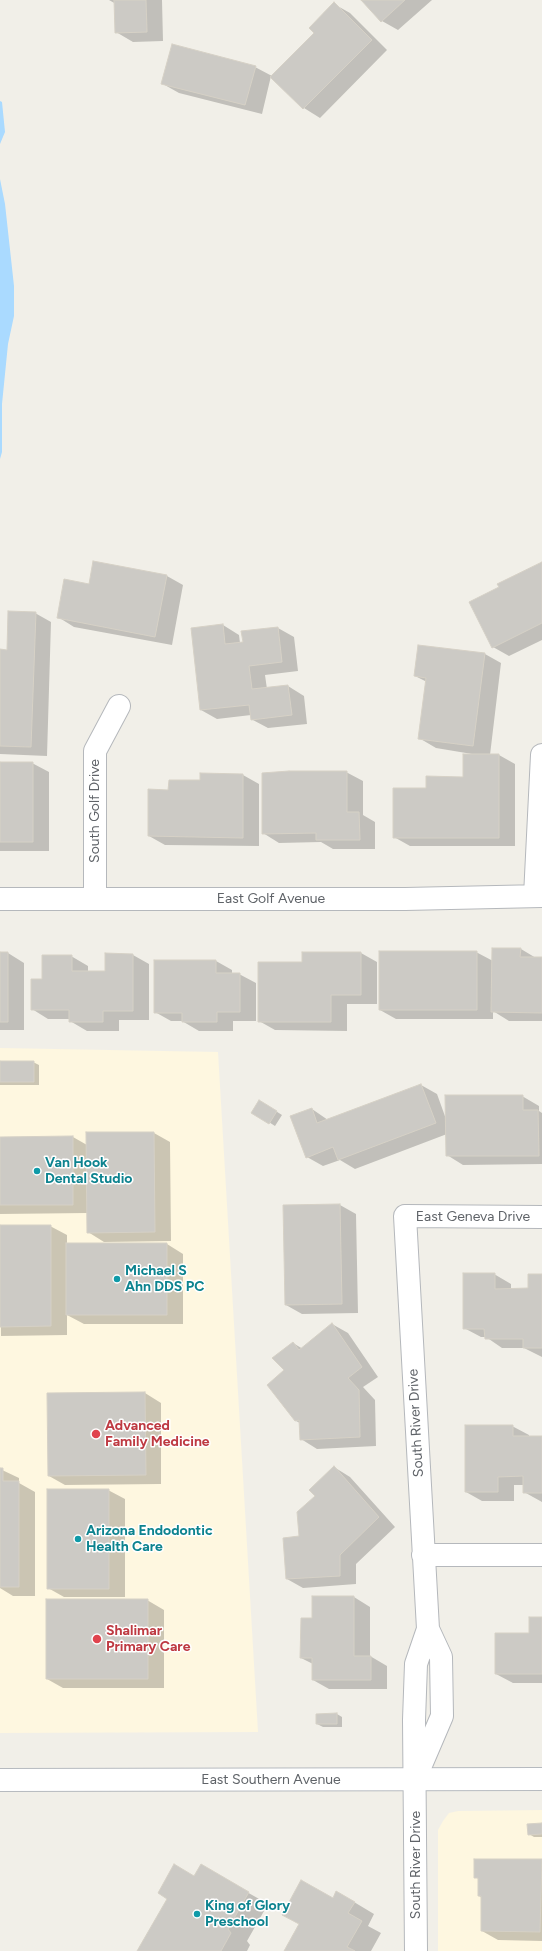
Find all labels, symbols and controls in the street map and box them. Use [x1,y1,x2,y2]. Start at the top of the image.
street label: South Golf Drive [87,759,103,863]
street label: East Golf Avenue [217,891,325,907]
place label: Van Hook Dental Studio [45,1155,132,1188]
marker: Van Hook Dental Studio [32,1166,42,1176]
street label: East Geneva Drive [416,1209,530,1225]
place label: Michael S Ahn DDS PC [125,1263,204,1296]
marker: Michael S Ahn DDS PC [112,1274,122,1284]
street label: South River Drive [405,1368,427,1478]
place label: Advanced Family Medicine [105,1418,210,1450]
marker: Advanced Family Medicine [90,1428,102,1440]
place label: Arizona Endodontic Health Care [86,1523,213,1556]
marker: Arizona Endodontic Health Care [73,1534,83,1544]
place label: Shalimar Primary Care [106,1623,190,1656]
marker: Shalimar Primary Care [91,1633,103,1645]
street label: East Southern Avenue [201,1772,341,1788]
street label: South River Drive [408,1811,424,1919]
place label: King of Glory Preschool [205,1898,290,1930]
marker: King of Glory Preschool [192,1909,202,1919]

